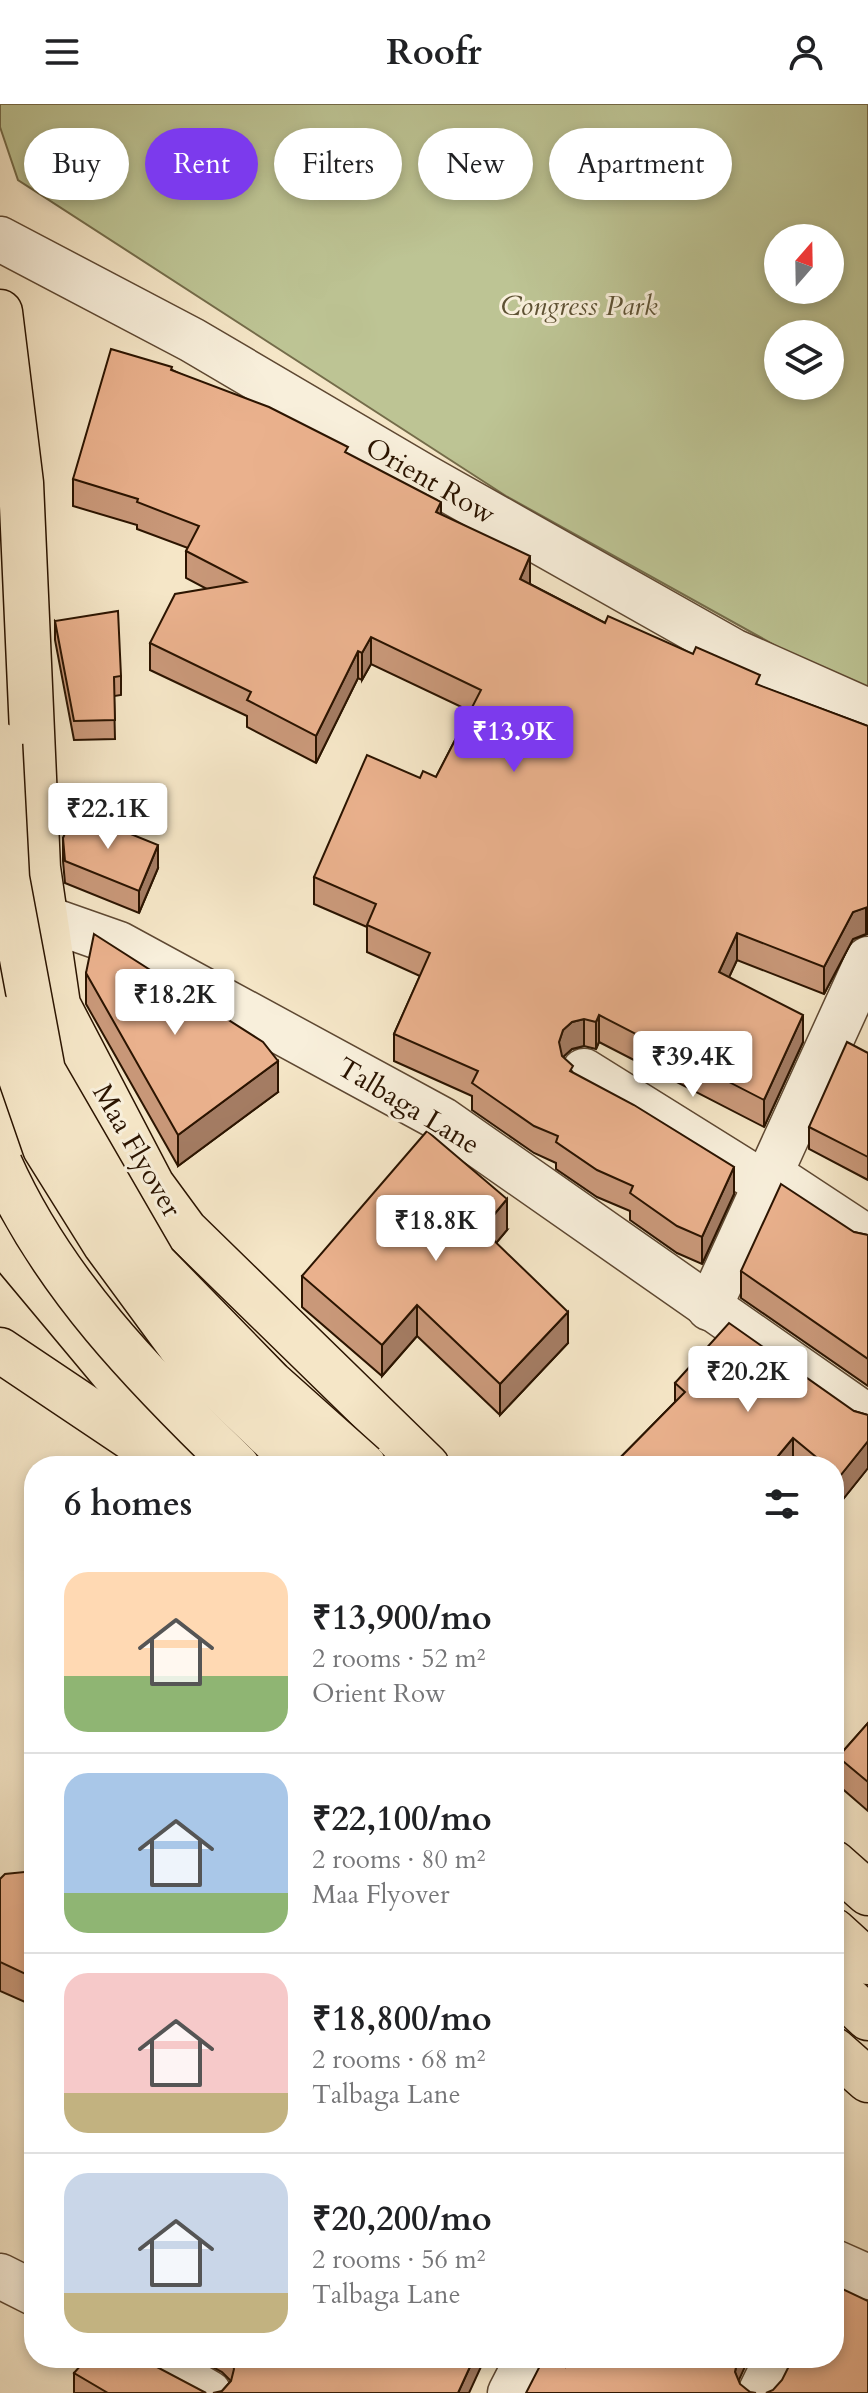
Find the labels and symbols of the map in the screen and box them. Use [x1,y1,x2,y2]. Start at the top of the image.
north arrow [764,224,844,304]
park label: Congress Park [500,287,658,325]
street label: Orient Row [359,428,503,534]
pin: ₹13.9K [449,706,579,774]
pin: ₹22.1K [43,783,173,851]
pin: ₹18.2K [110,969,240,1037]
pin: ₹39.4K [628,1031,758,1099]
street label: Talbaga Lane [330,1048,487,1163]
street label: Maa Flyover [84,1077,191,1225]
pin: ₹18.8K [371,1195,501,1263]
pin: ₹20.2K [683,1346,813,1414]

